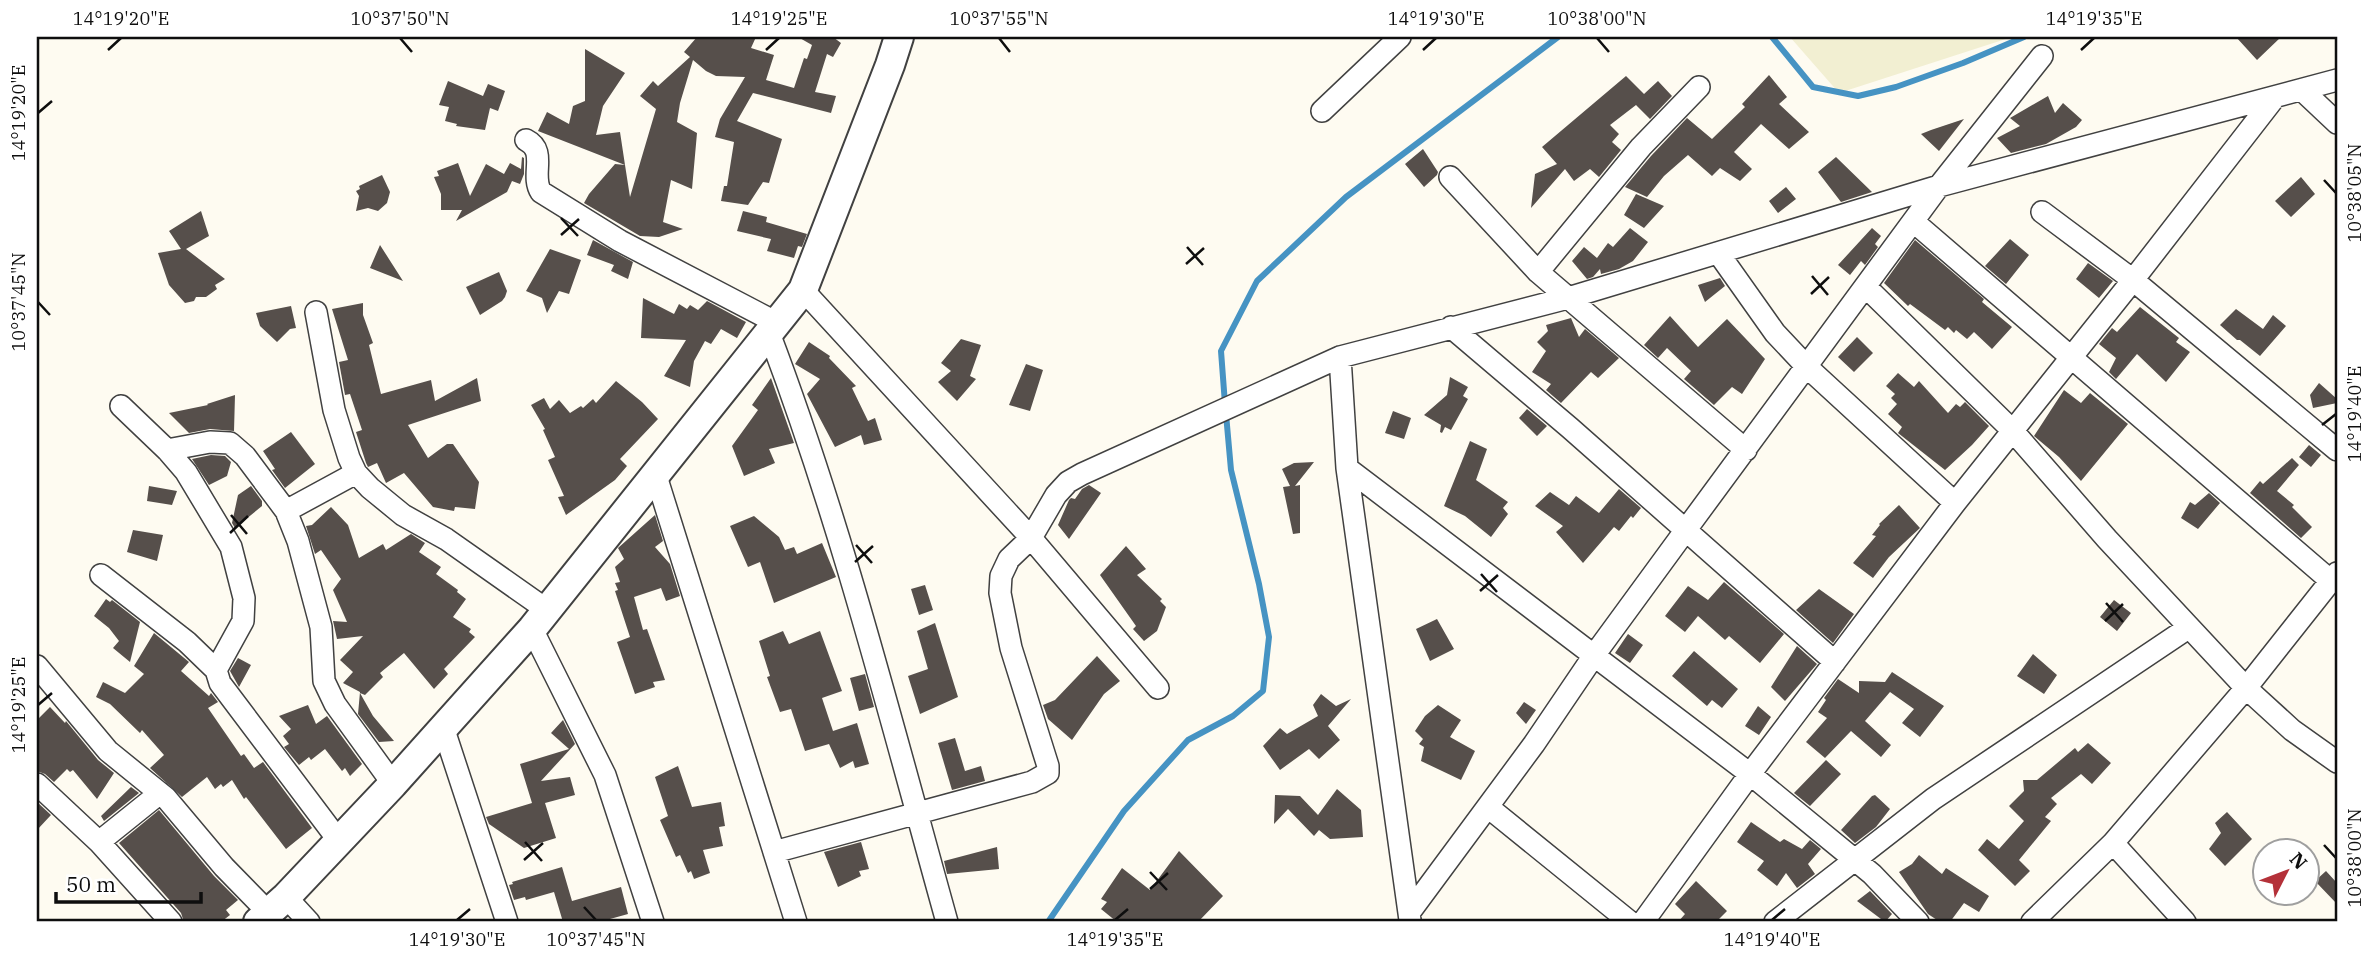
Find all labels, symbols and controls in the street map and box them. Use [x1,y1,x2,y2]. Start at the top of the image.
text: 14°19'20"E [73,7,169,30]
text: 10°37'50"N [351,7,450,30]
text: 14°19'25"E [731,7,827,30]
text: 10°37'55"N [950,7,1049,30]
text: 14°19'30"E [1388,7,1484,30]
text: 10°38'00"N [1548,7,1647,30]
text: 14°19'35"E [2046,7,2142,30]
text: 14°19'20"E [7,65,30,161]
text: 10°38'05"N [2343,144,2366,243]
text: 10°37'45"N [7,253,30,352]
text: 14°19'40"E [2343,366,2366,462]
text: 14°19'25"E [7,657,30,753]
text: 10°38'00"N [2343,809,2366,908]
north arrow [2252,836,2322,906]
text: N [2285,847,2313,874]
scale bar [56,861,201,905]
text: 50 m [66,870,116,898]
text: 14°19'30"E [409,928,505,951]
text: 10°37'45"N [547,928,646,951]
text: 14°19'35"E [1067,928,1163,951]
text: 14°19'40"E [1724,928,1820,951]

